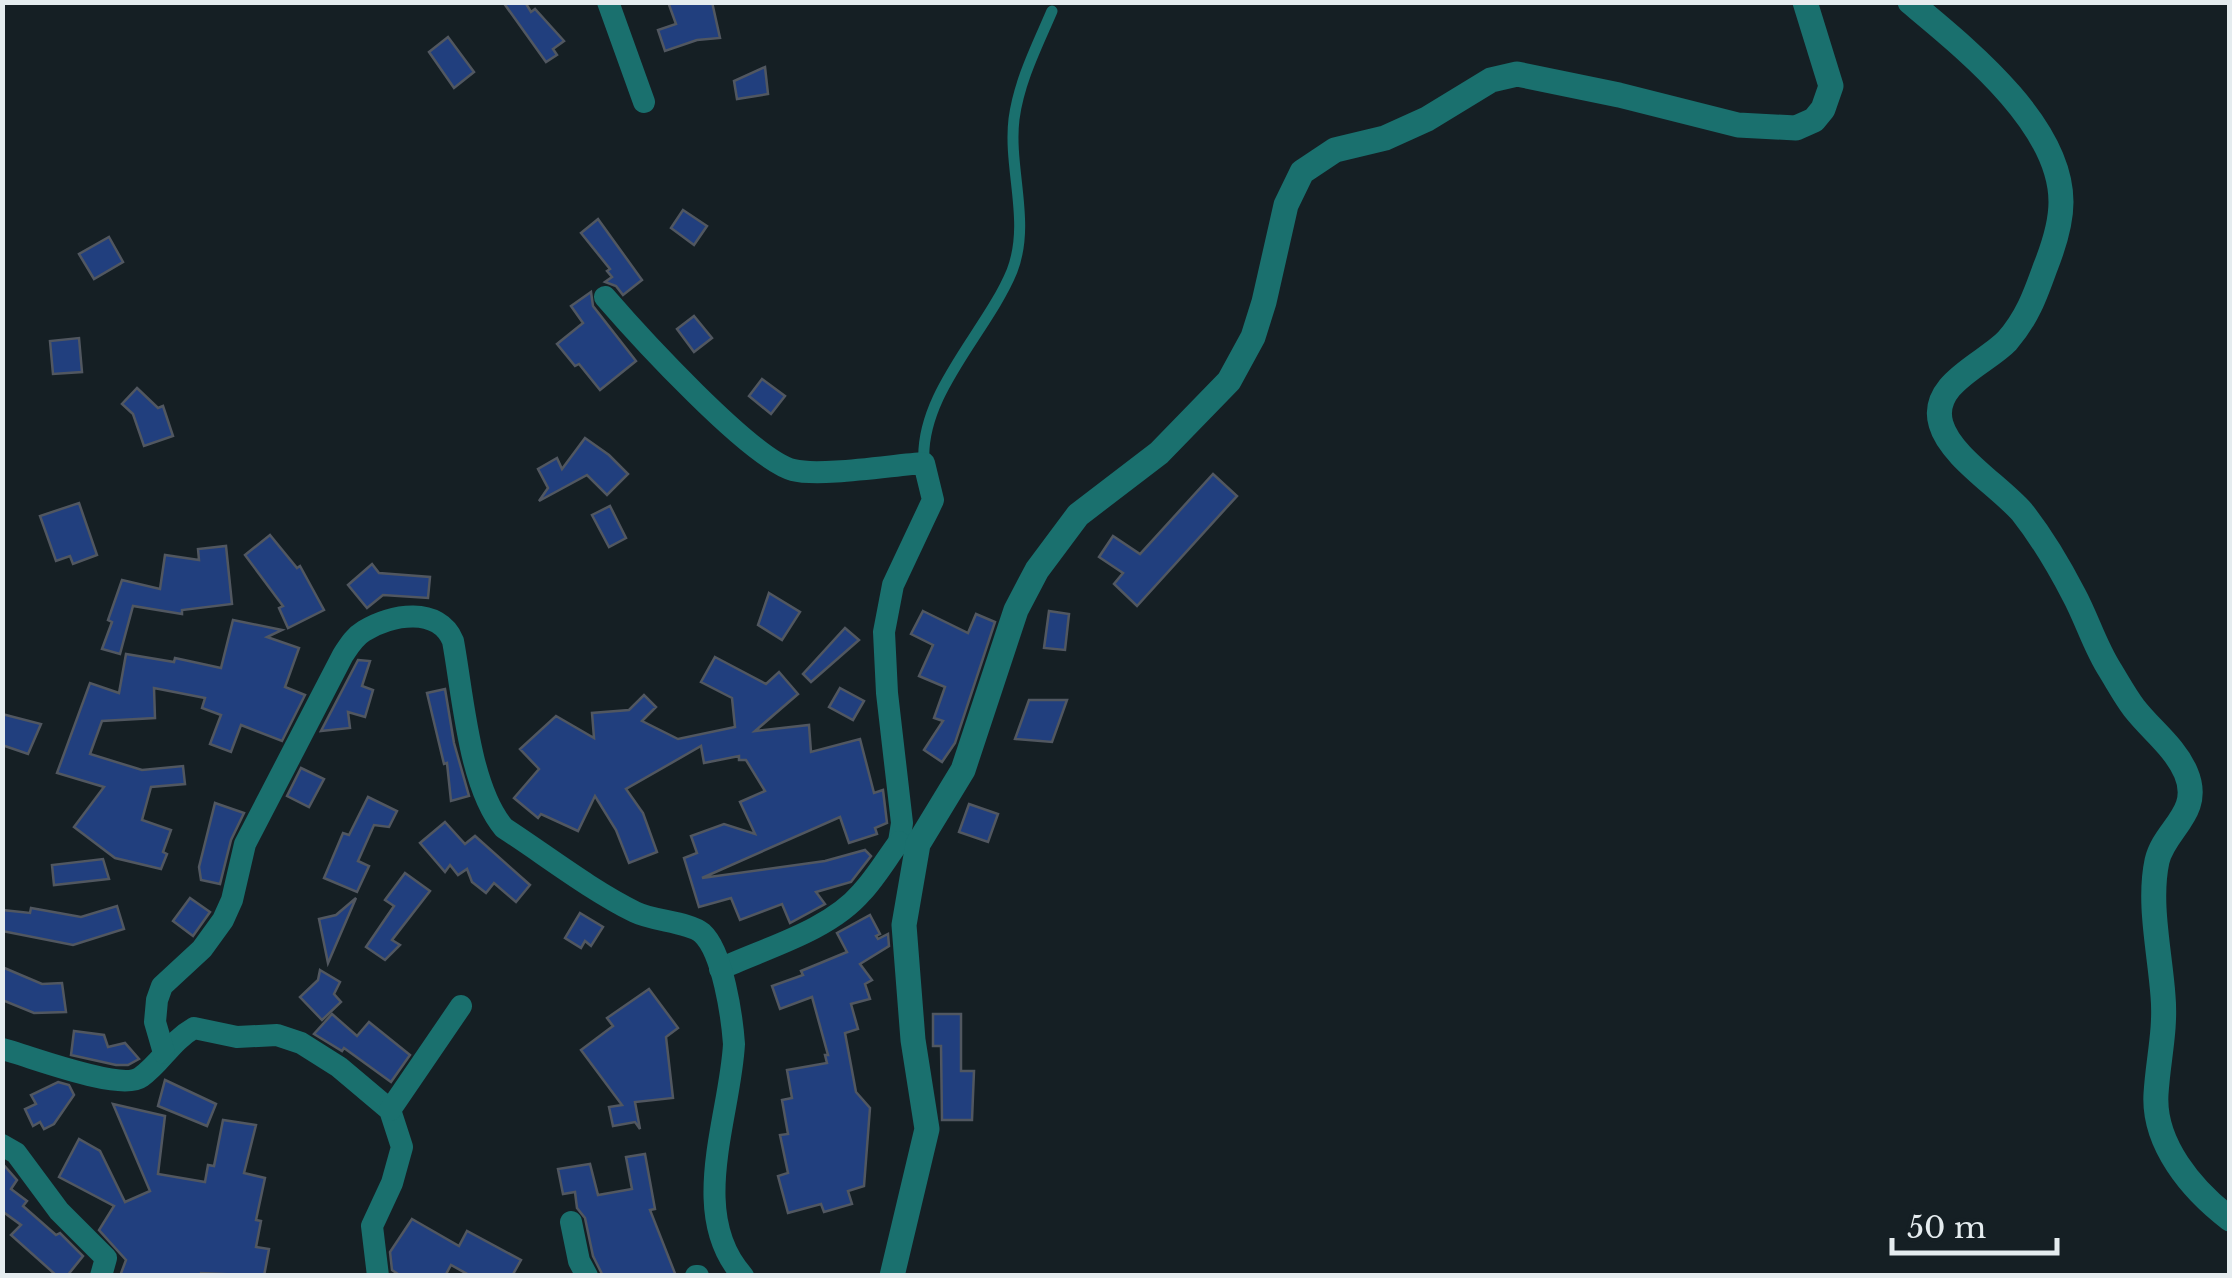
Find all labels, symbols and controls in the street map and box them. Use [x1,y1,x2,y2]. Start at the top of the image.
scale bar [1892,1193,2057,1255]
text: 50 m [1907,1209,1986,1246]

